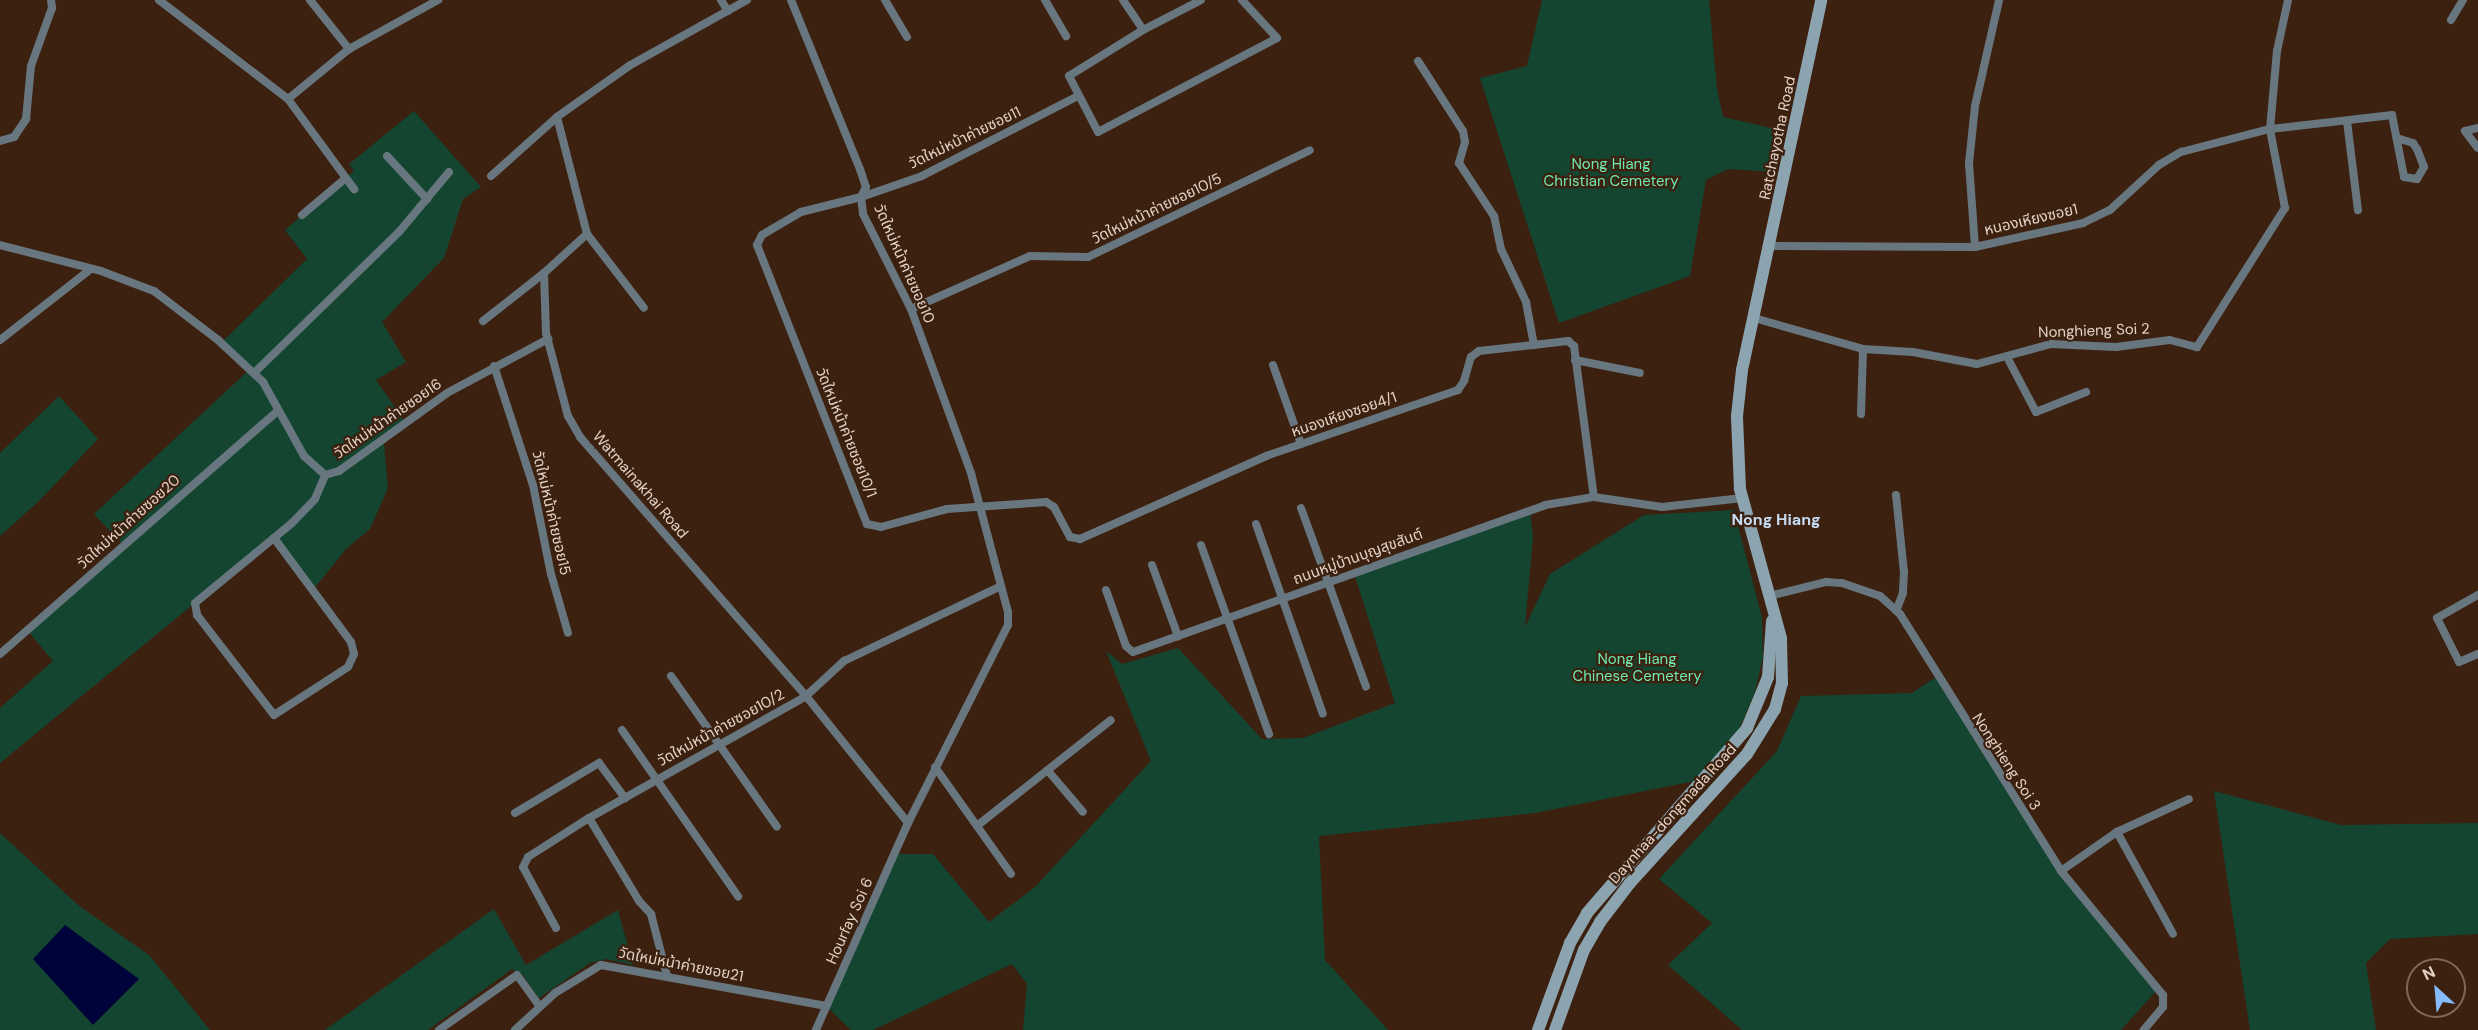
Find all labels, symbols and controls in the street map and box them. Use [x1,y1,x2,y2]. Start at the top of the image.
street label: Ratchayotha Road [1756,75,1800,201]
street label: วัดใหม่หน้าค่ายซอย11 [906,103,1024,173]
park label: Nong Hiang Christian Cemetery [1544,155,1678,190]
street label: วัดใหม่หน้าค่ายซอย10/5 [1089,170,1225,248]
street label: หนองเหียงซอย1 [1982,201,2080,239]
street label: วัดใหม่หน้าค่ายซอย10 [870,202,938,326]
street label: Nonghieng Soi 2 [2038,320,2150,342]
street label: วัดใหม่หน้าค่ายซอย10/1 [812,366,880,500]
street label: วัดใหม่หน้าค่ายซอย16 [331,375,445,463]
street label: หนองเหียงซอย4/1 [1289,389,1399,441]
street label: Watmainakhai Road [588,428,692,542]
street label: วัดใหม่หน้าค่ายซอย15 [528,449,574,577]
street label: วัดใหม่หน้าค่ายซอย20 [74,471,184,573]
district label: Nong Hiang [1731,510,1821,530]
street label: ถนนหมู่บ้านบุญสุขสันต์ [1291,525,1425,589]
park label: Nong Hiang Chinese Cemetery [1572,650,1702,685]
street label: วัดใหม่หน้าค่ายซอย10/2 [655,686,787,770]
street label: Nonghieng Soi 3 [1968,710,2044,814]
street label: Daynhaa-dongmada Road [1606,741,1740,887]
street label: Hourfay Soi 6 [823,875,877,967]
street label: วัดใหม่หน้าค่ายซอย21 [617,944,745,986]
north arrow [2406,958,2466,1018]
text: N [2419,961,2439,985]

